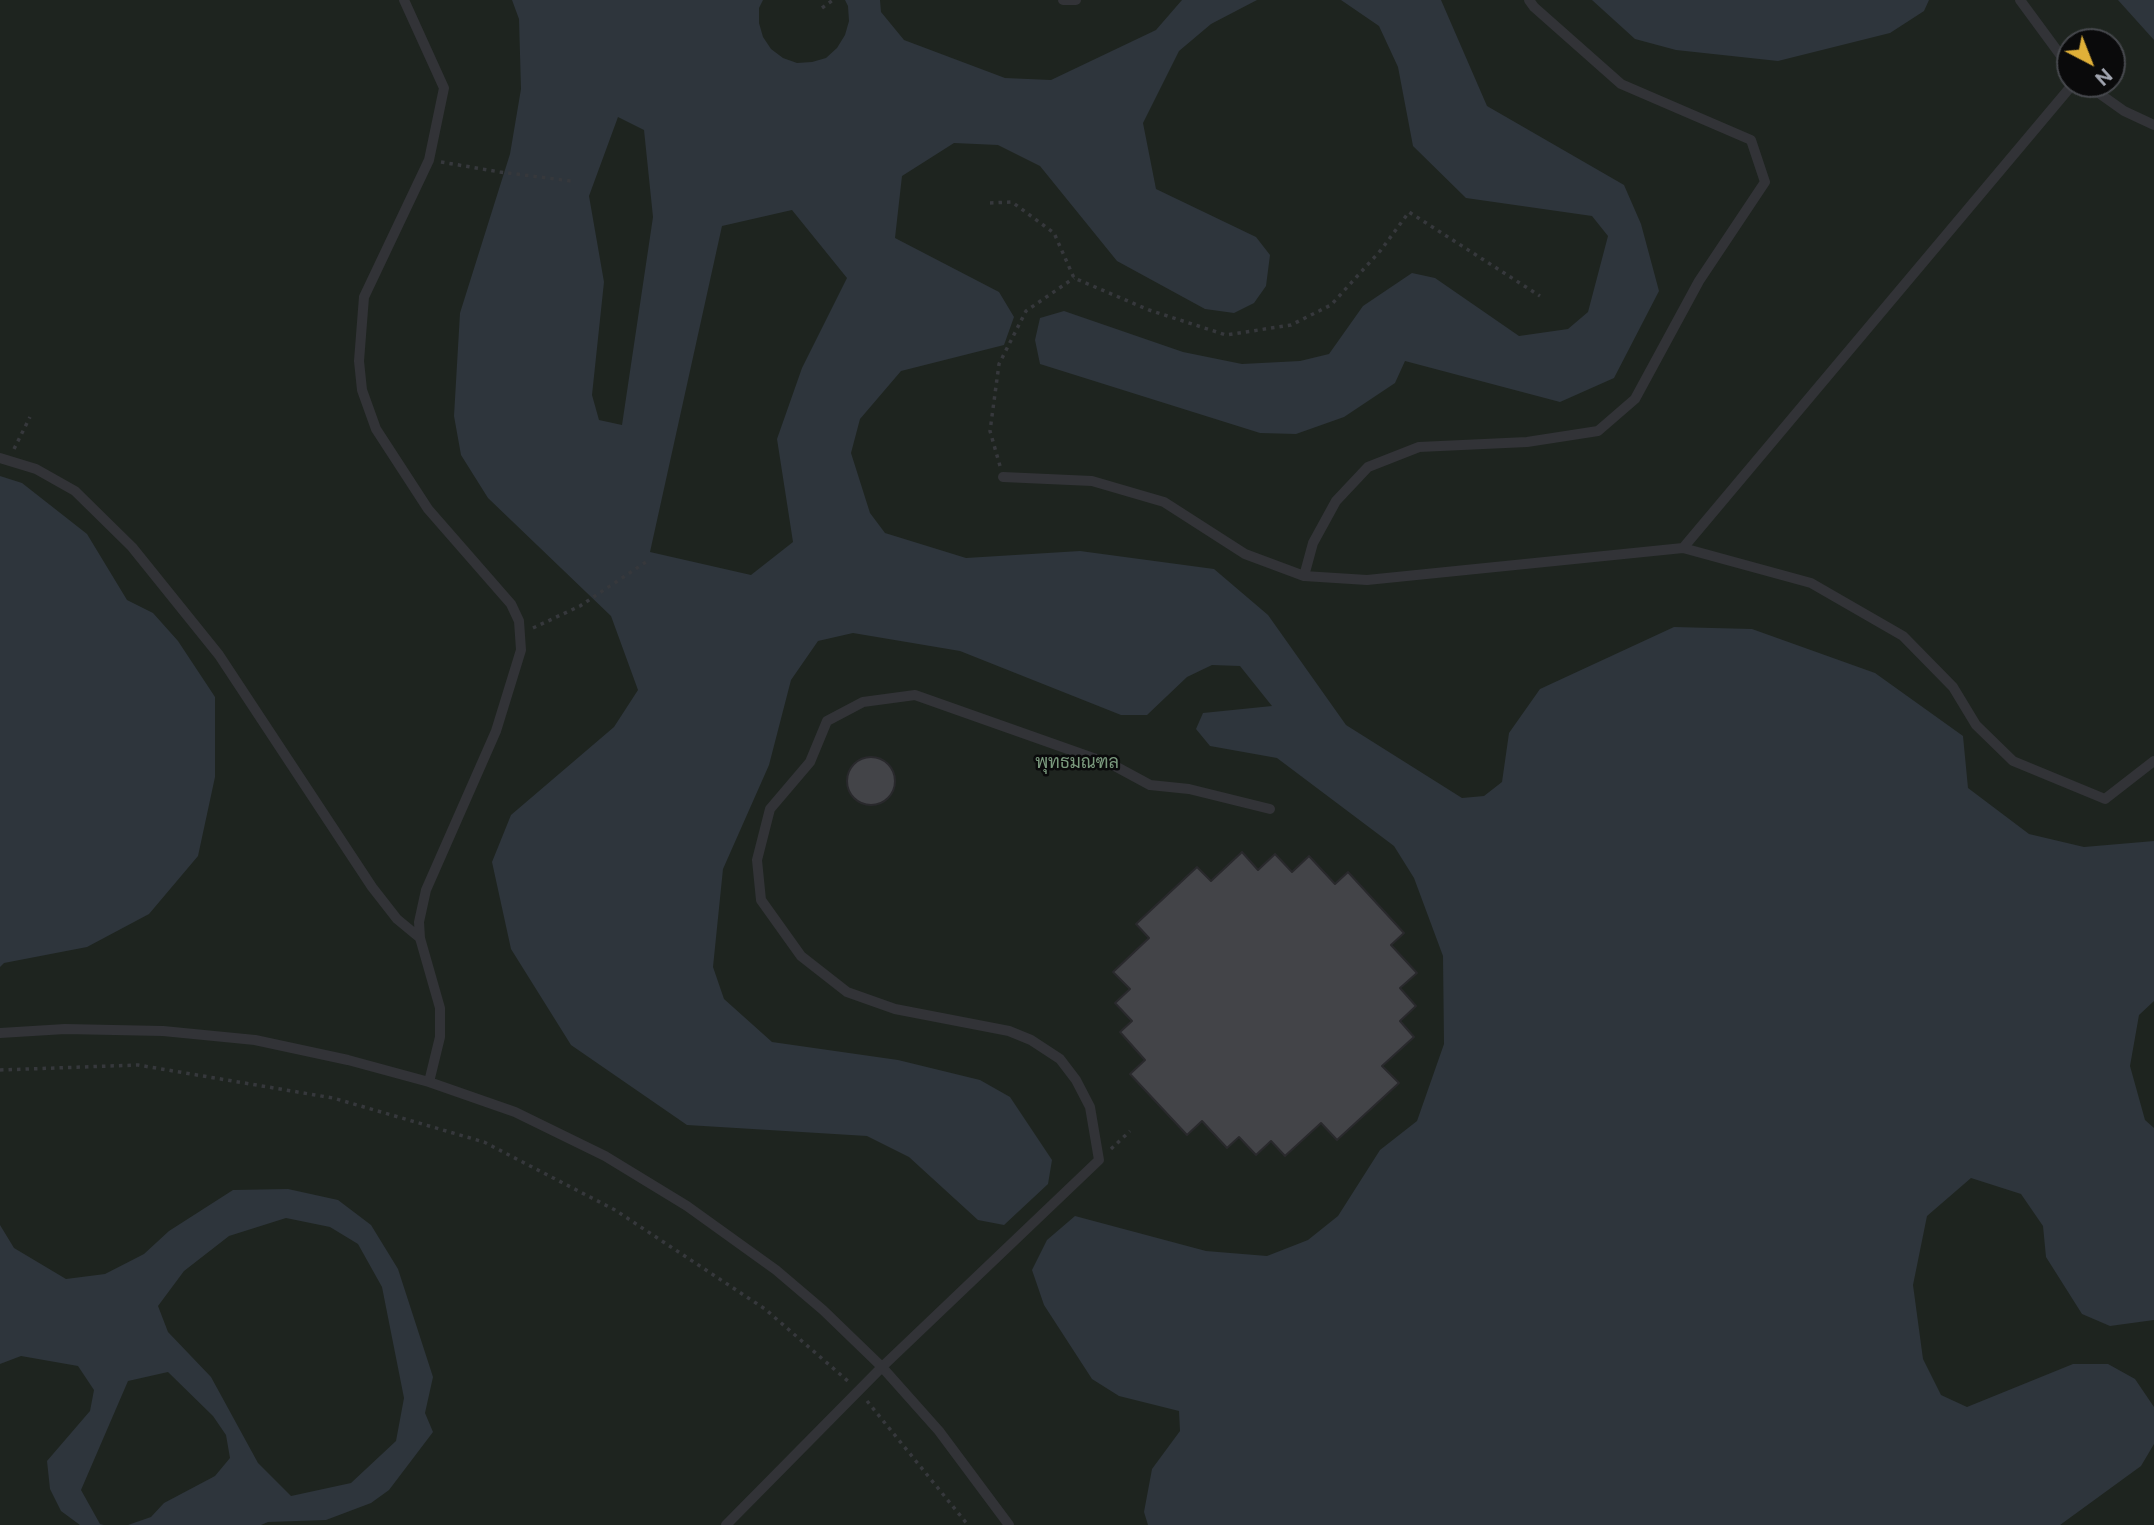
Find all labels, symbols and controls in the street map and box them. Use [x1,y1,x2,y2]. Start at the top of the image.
north arrow [2056,28,2126,98]
text: N [2091,64,2117,90]
park label: พุทธมณฑล [1035,751,1119,773]

